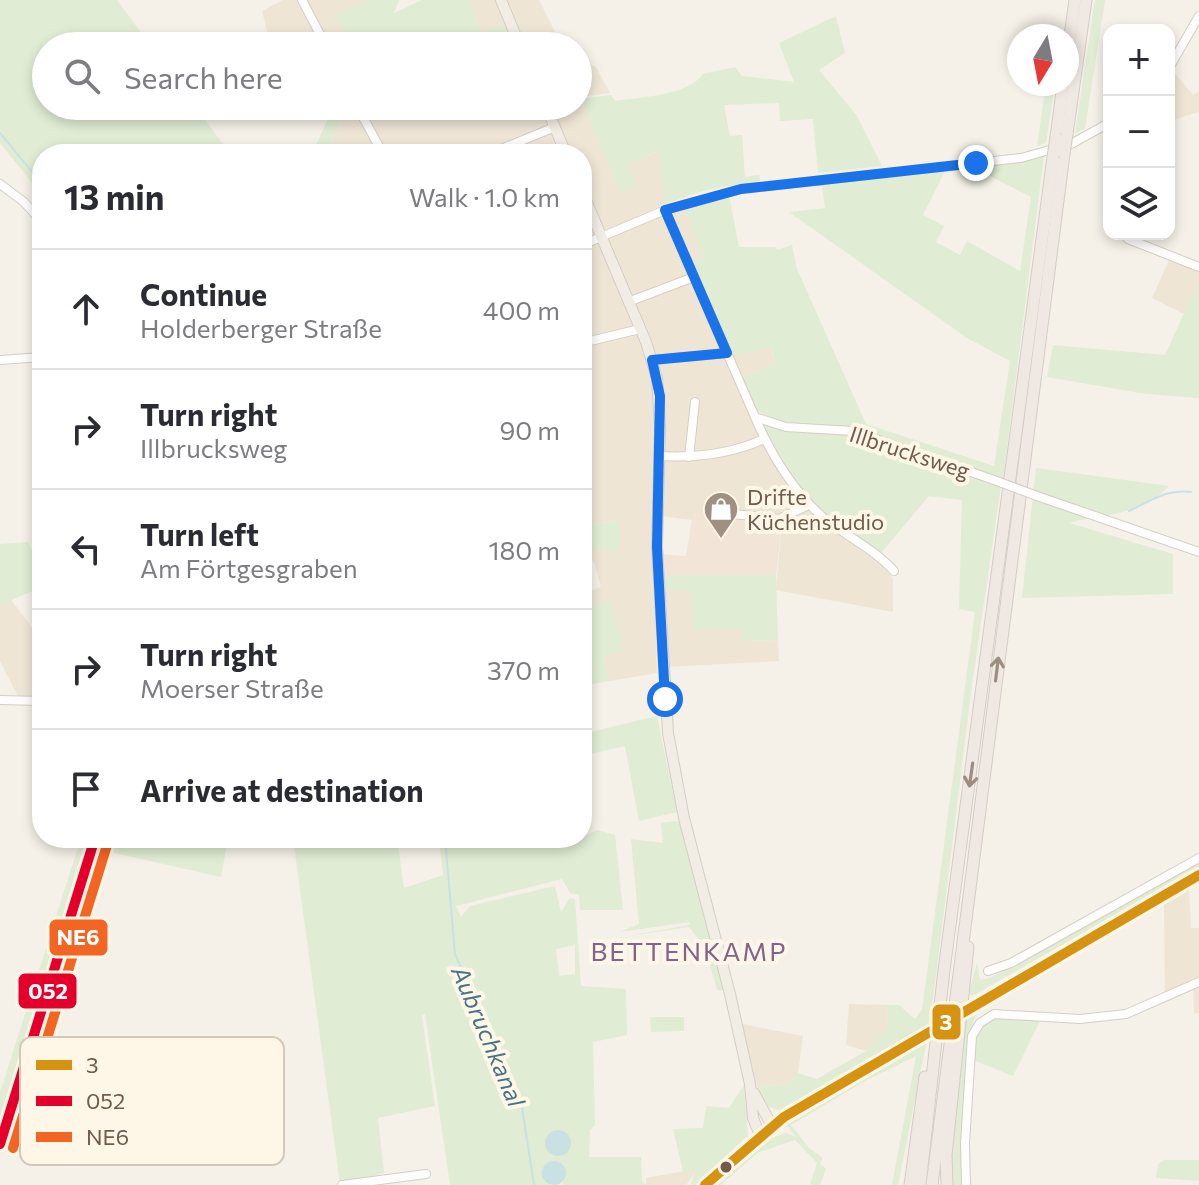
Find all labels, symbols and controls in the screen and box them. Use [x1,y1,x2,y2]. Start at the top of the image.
north arrow [1007,24,1079,96]
map controls [1103,24,1175,240]
button: + [1103,24,1175,96]
search box [32,32,592,120]
icon: search [60,54,104,98]
text: Search here [124,58,283,95]
button: − [1103,96,1175,168]
route end [958,145,994,181]
button: layers [1103,168,1175,240]
text: 13 min [64,175,165,217]
text: Walk · 1.0 km [409,181,560,212]
text: Continue [140,275,267,312]
icon: ahead [64,287,108,331]
text: 400 m [483,294,560,325]
text: Holderberger Straße [140,312,382,343]
text: Turn right [140,395,277,432]
icon: right [64,407,108,451]
text: 90 m [500,414,560,445]
street label: Illbrucksweg [846,420,974,484]
text: Illbrucksweg [140,432,287,463]
place label: Drifte Küchenstudio [747,483,884,535]
shop icon: Drifte Küchenstudio [702,490,740,540]
text: Turn left [140,515,259,552]
icon: left [64,527,108,571]
text: 180 m [488,534,560,565]
text: Am Förtgesgraben [140,552,358,583]
text: Turn right [140,635,277,672]
icon: right [64,647,108,691]
text: 370 m [487,654,560,685]
one-way arrow [990,657,1005,683]
text: Moerser Straße [140,672,324,703]
route start [647,681,683,717]
one-way arrow [963,762,978,787]
icon: arrive [64,767,108,811]
text: Arrive at destination [140,771,424,808]
line badge: NE6 [48,918,109,957]
text: NE6 [56,923,100,950]
district label: BETTENKAMP [590,935,788,966]
water label: Aubruchkanal [446,960,532,1112]
line badge: 052 [17,972,78,1010]
text: 052 [28,977,68,1004]
line badge: 3 [931,1003,962,1041]
text: 3 [940,1008,952,1035]
legend [20,1037,284,1165]
text: 3 [86,1051,99,1078]
text: 052 [86,1087,125,1114]
text: NE6 [86,1123,129,1150]
unlabelled marker [718,1159,734,1175]

